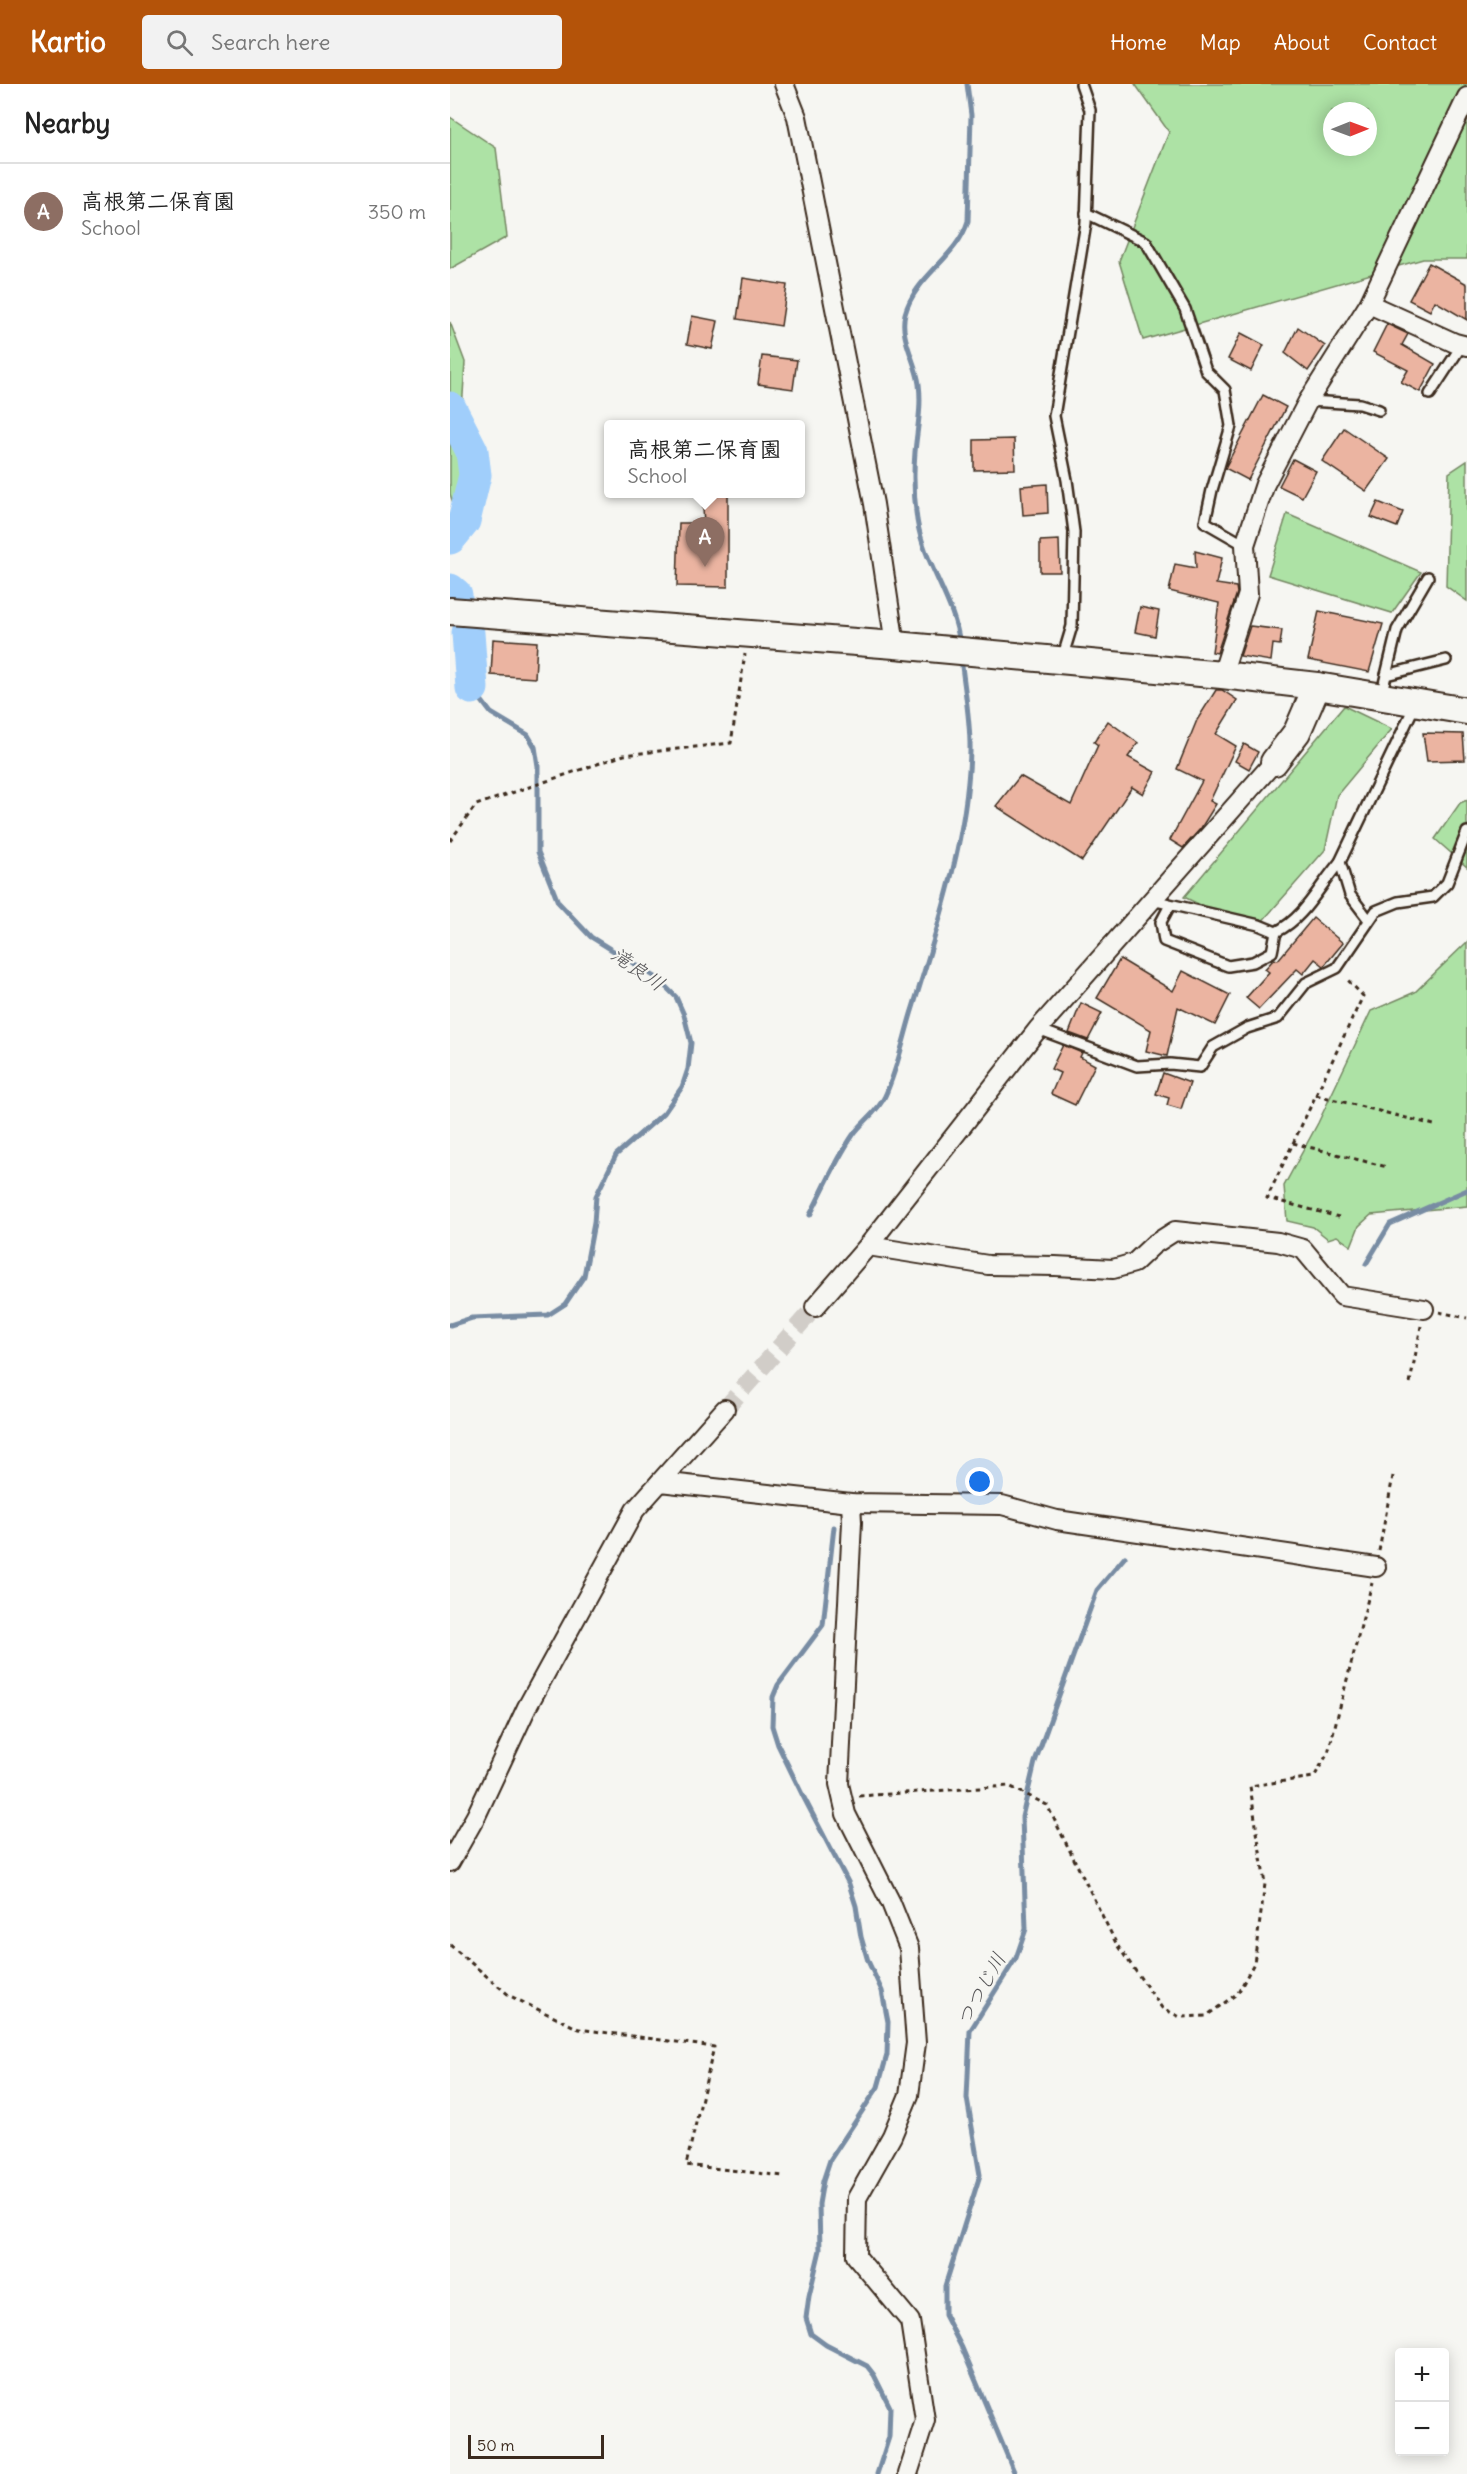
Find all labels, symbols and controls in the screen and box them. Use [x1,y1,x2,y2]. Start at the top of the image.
search box [142,15,562,69]
text: Kartio [30,24,106,60]
icon: search [163,26,196,59]
text: Search here [211,28,330,56]
text: Home [1110,29,1167,56]
text: Map [1200,29,1241,56]
text: About [1274,29,1330,56]
text: Contact [1363,29,1437,56]
north arrow [1323,102,1377,156]
text: Nearby [24,107,110,140]
text: 高根第二保育園 [81,187,235,215]
text: A [37,199,50,224]
text: 350 m [368,199,426,224]
text: School [81,215,141,240]
popup [604,420,805,498]
text: 高根第二保育園 [627,435,782,463]
text: School [627,463,687,488]
pin: A [686,518,724,567]
water label: 滝良川 [607,941,670,996]
your location [965,1467,994,1496]
water label: つつじ川 [950,1948,1011,2030]
map controls [1395,2348,1449,2456]
button: + [1395,2348,1449,2402]
button: − [1395,2402,1449,2456]
scale bar [468,2432,604,2460]
text: 50 m [477,2435,515,2455]

